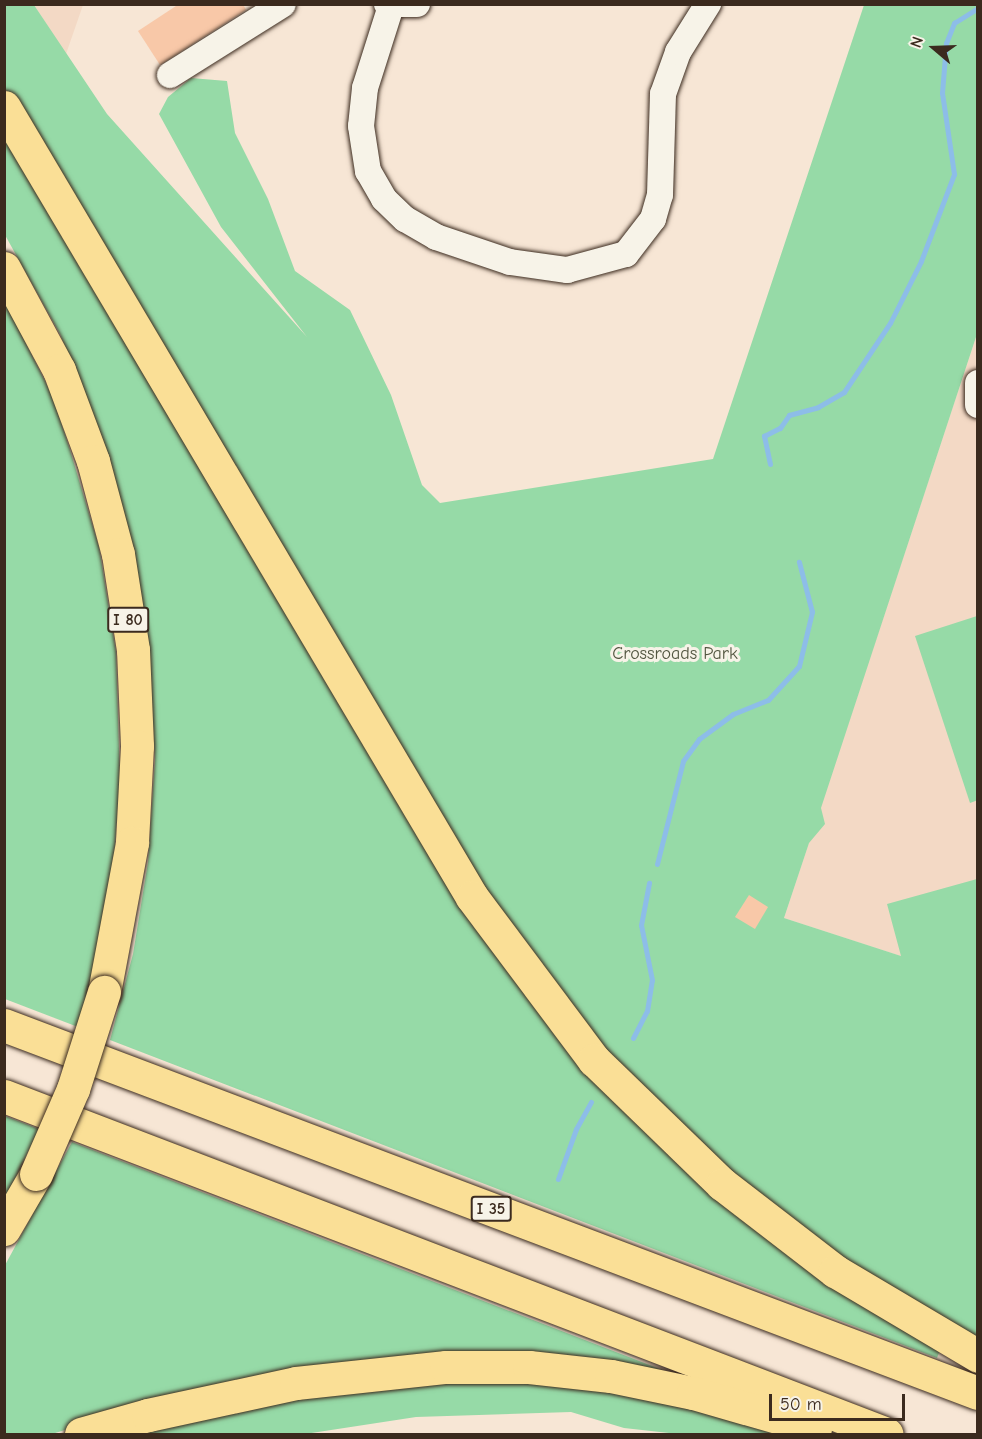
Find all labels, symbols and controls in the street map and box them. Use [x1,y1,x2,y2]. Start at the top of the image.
north arrow [904,18,964,78]
text: N [907,34,927,50]
road number: I 80 [107,607,149,633]
park label: Crossroads Park [612,643,738,665]
road number: I 35 [470,1196,512,1222]
scale bar [772,1382,908,1420]
text: 50 m [780,1394,822,1415]

